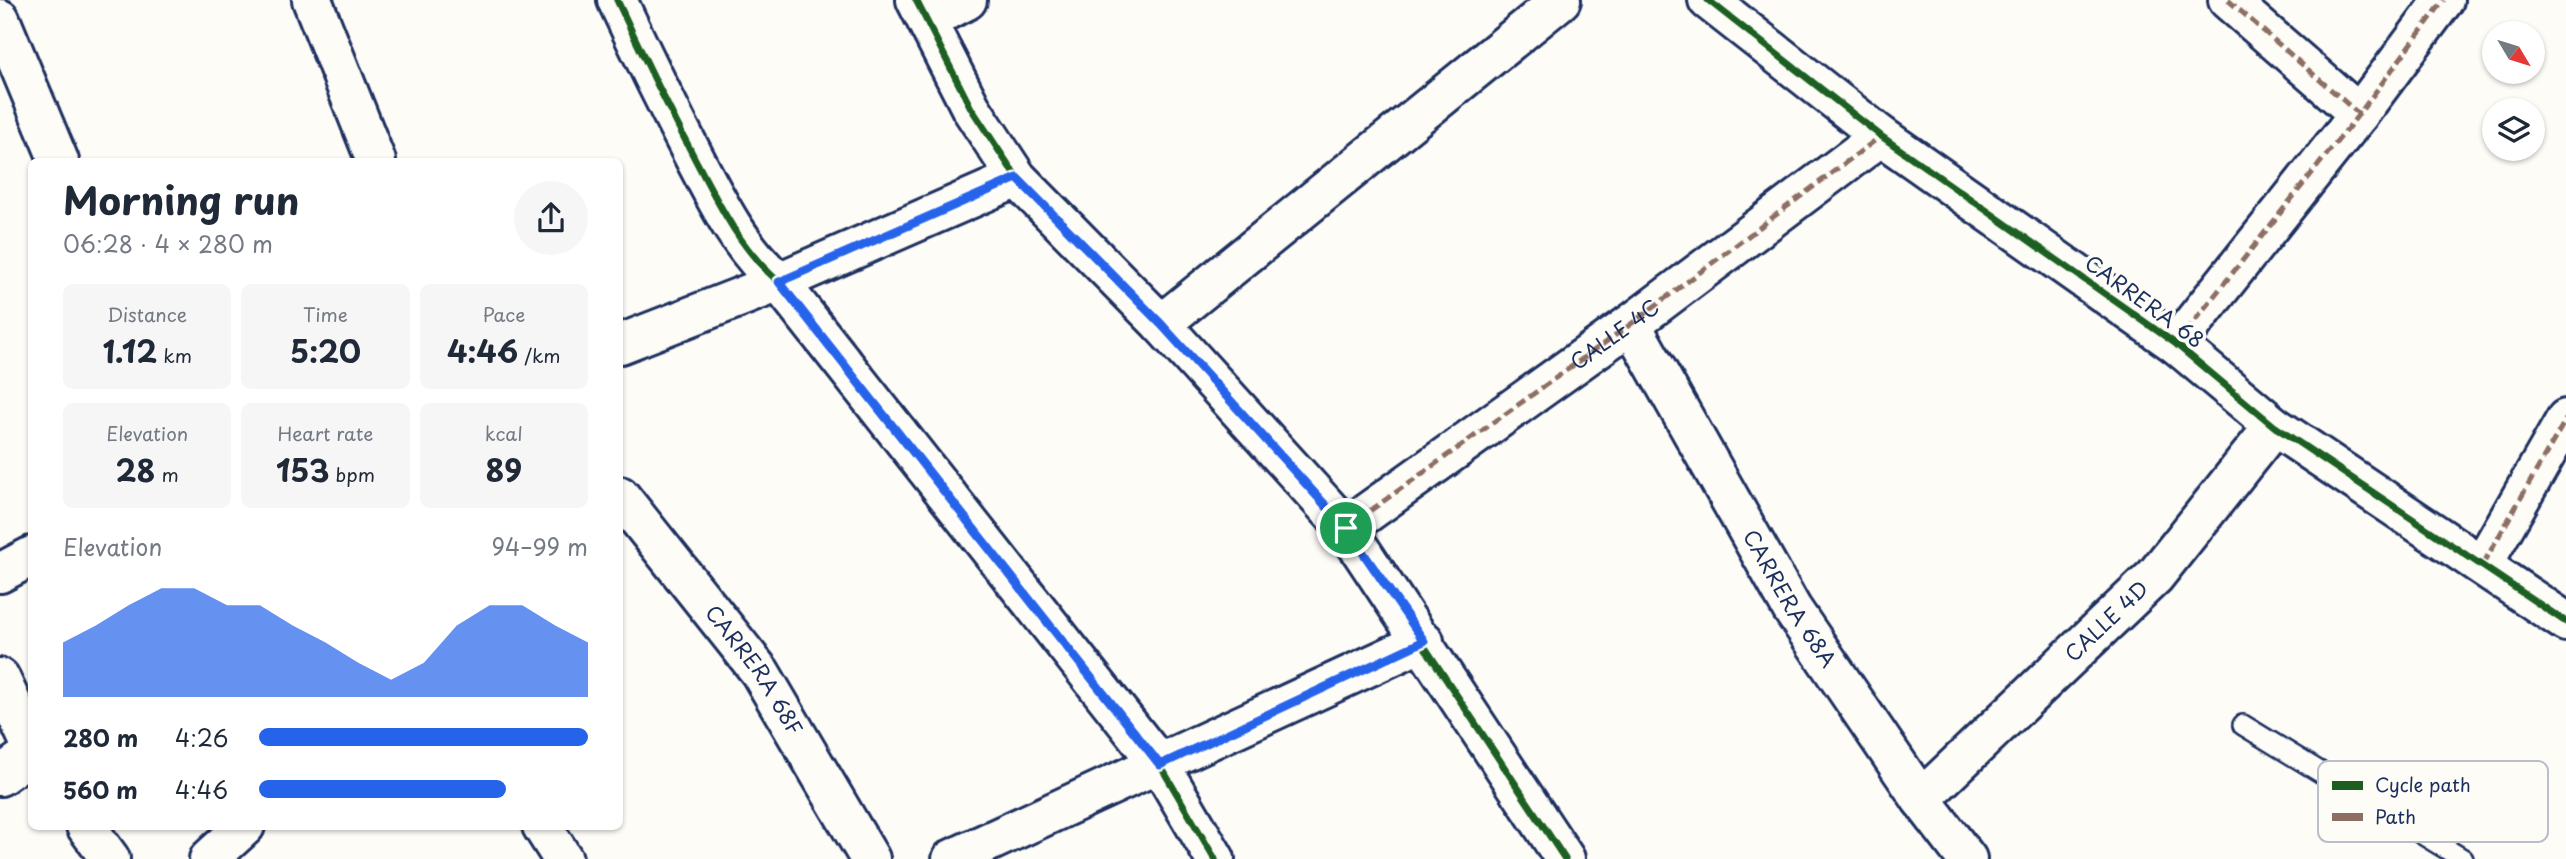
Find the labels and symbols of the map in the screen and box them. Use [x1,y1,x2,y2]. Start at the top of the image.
north arrow [2482,21,2544,84]
street label: CARRERA 68 [2079,246,2212,355]
street label: CALLE 4C [1563,290,1665,377]
pin [1316,498,1376,558]
street label: CARRERA 68A [1736,523,1845,673]
street label: CALLE 4D [2056,572,2155,668]
street label: CARRERA 68F [698,597,812,741]
legend [2318,761,2548,842]
text: Cycle path [2375,770,2471,798]
text: Path [2375,802,2416,830]

